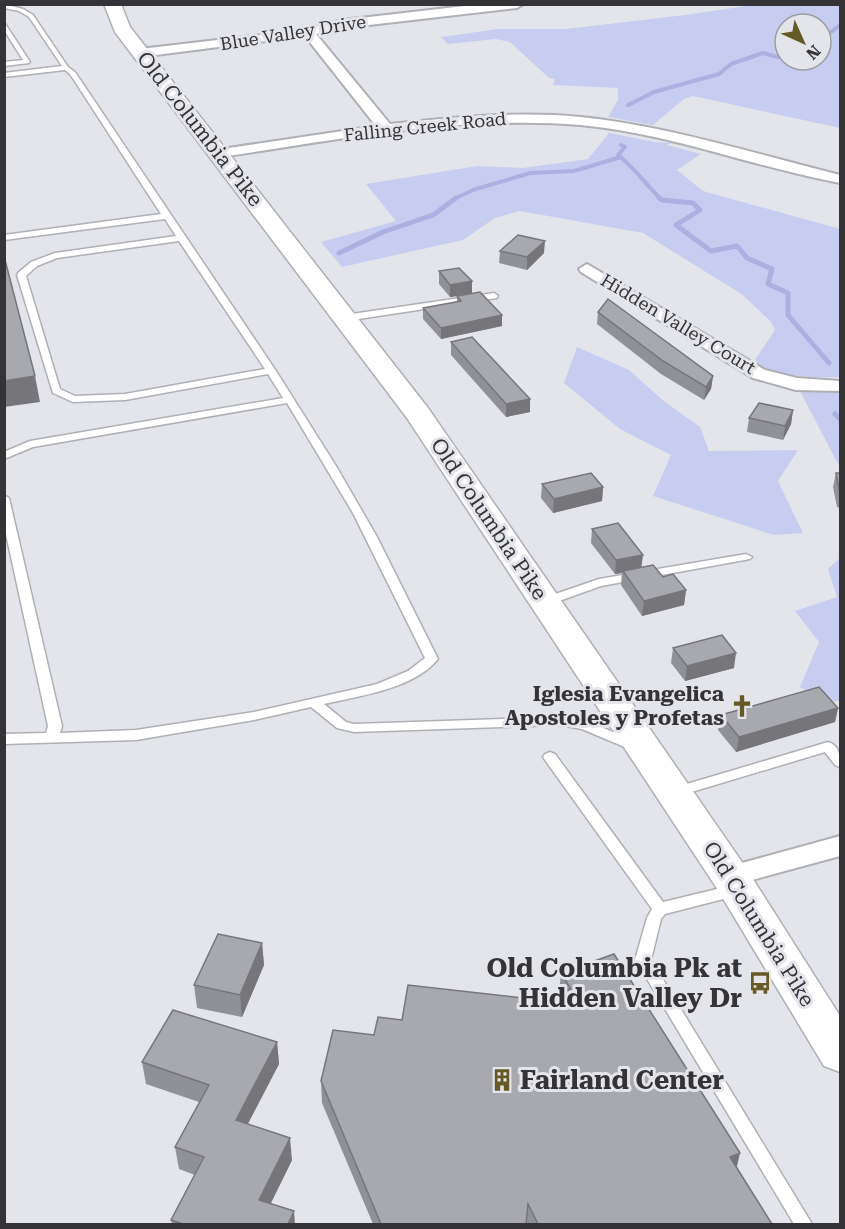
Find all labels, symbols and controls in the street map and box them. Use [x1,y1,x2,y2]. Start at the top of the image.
street label: Blue Valley Drive [218,11,367,54]
north arrow [773,12,833,72]
text: N [802,41,824,63]
street label: Old Columbia Pike [132,47,268,211]
street label: Falling Creek Road [343,107,508,145]
street label: Hidden Valley Court [597,269,760,378]
street label: Old Columbia Pike [426,434,552,604]
place label: Iglesia Evangelica Apostoles y Profetas [505,682,725,730]
church icon: Iglesia Evangelica Apostoles y Profetas [729,693,755,719]
street label: Old Columbia Pike [699,837,819,1011]
place label: Old Columbia Pk at Hidden Valley Dr [487,953,742,1013]
bus stop icon: Old Columbia Pk at Hidden Valley Dr [747,970,773,996]
place label: Fairland Center [520,1065,724,1095]
building icon: Fairland Center [489,1067,515,1093]

